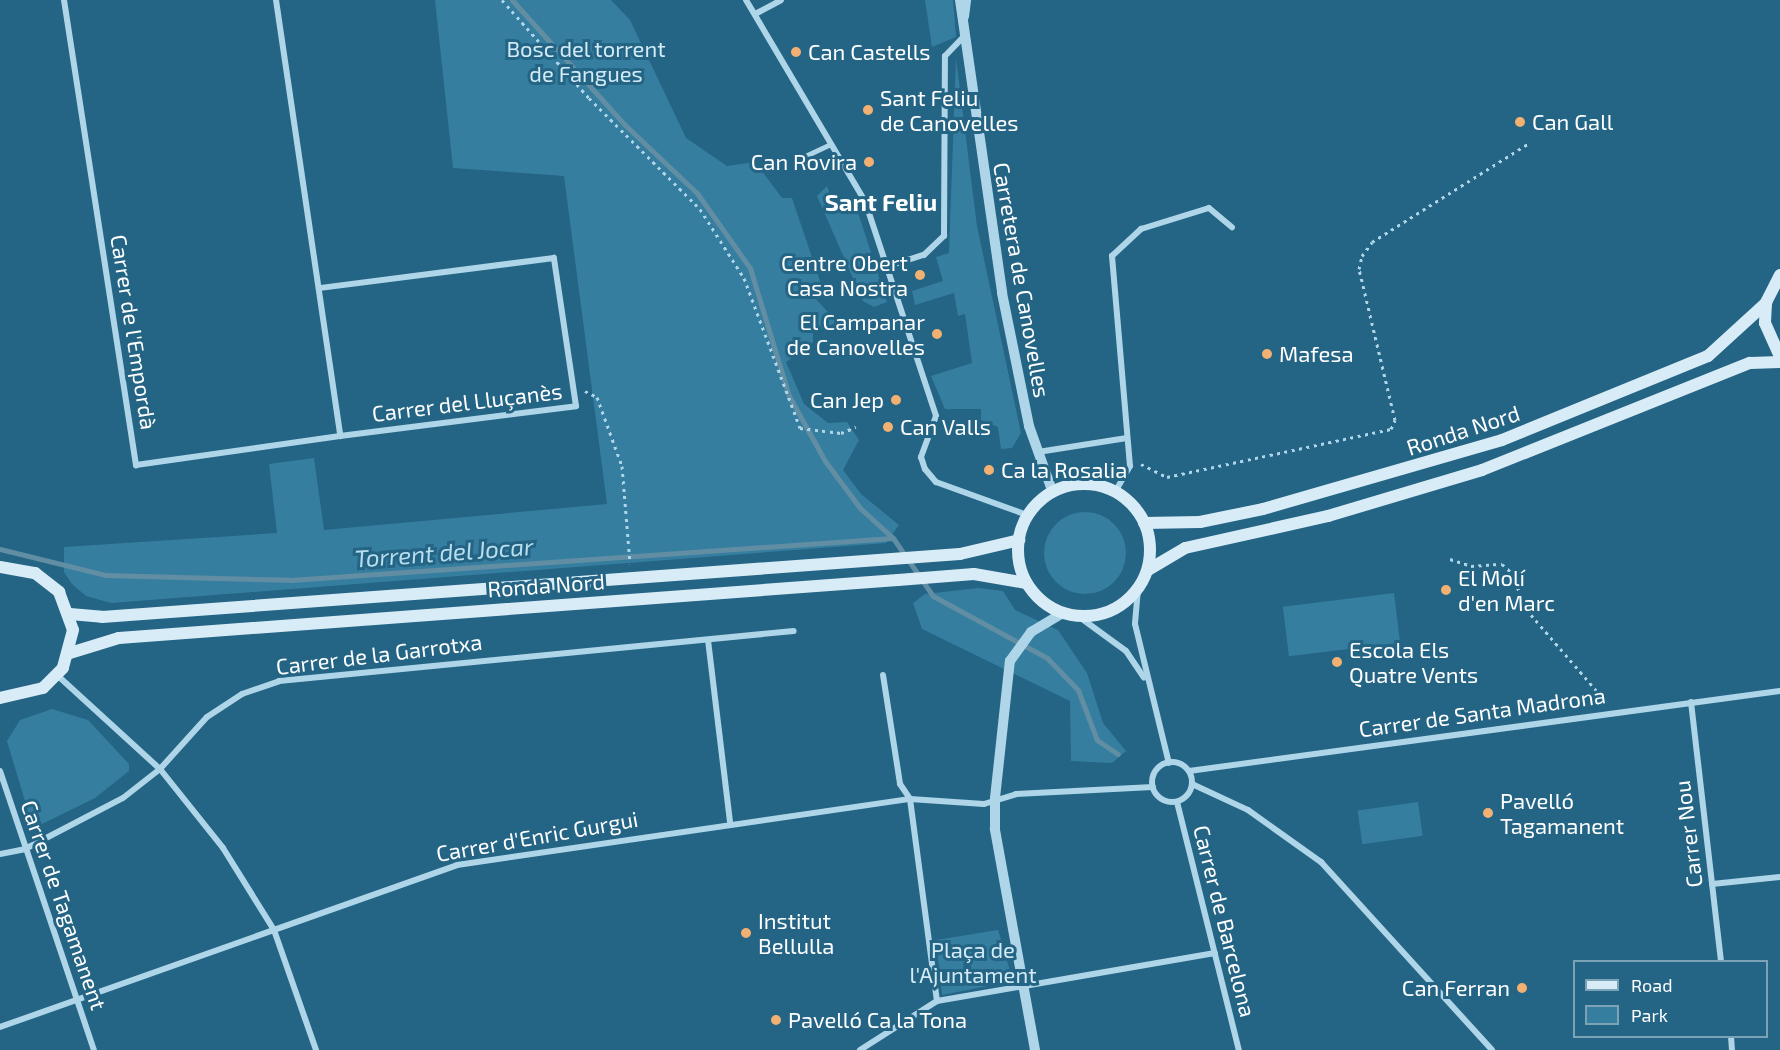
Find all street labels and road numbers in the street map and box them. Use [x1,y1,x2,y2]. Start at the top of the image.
street label: Carretera de Canovelles [988,160,1056,400]
street label: Carrer de l'Empordà [106,232,162,432]
street label: Carrer del Lluçanès [370,377,564,427]
street label: Ronda Nord [1403,399,1523,461]
street label: Ronda Nord [486,568,606,602]
street label: Carrer de la Garrotxa [274,628,484,680]
street label: Carrer de Santa Madrona [1357,682,1607,742]
street label: Carrer Nou [1668,779,1708,889]
street label: Carrer de Tagamanent [16,796,112,1014]
street label: Carrer d'Enric Gurgui [434,805,640,867]
street label: Carrer de Barcelona [1188,822,1262,1020]

